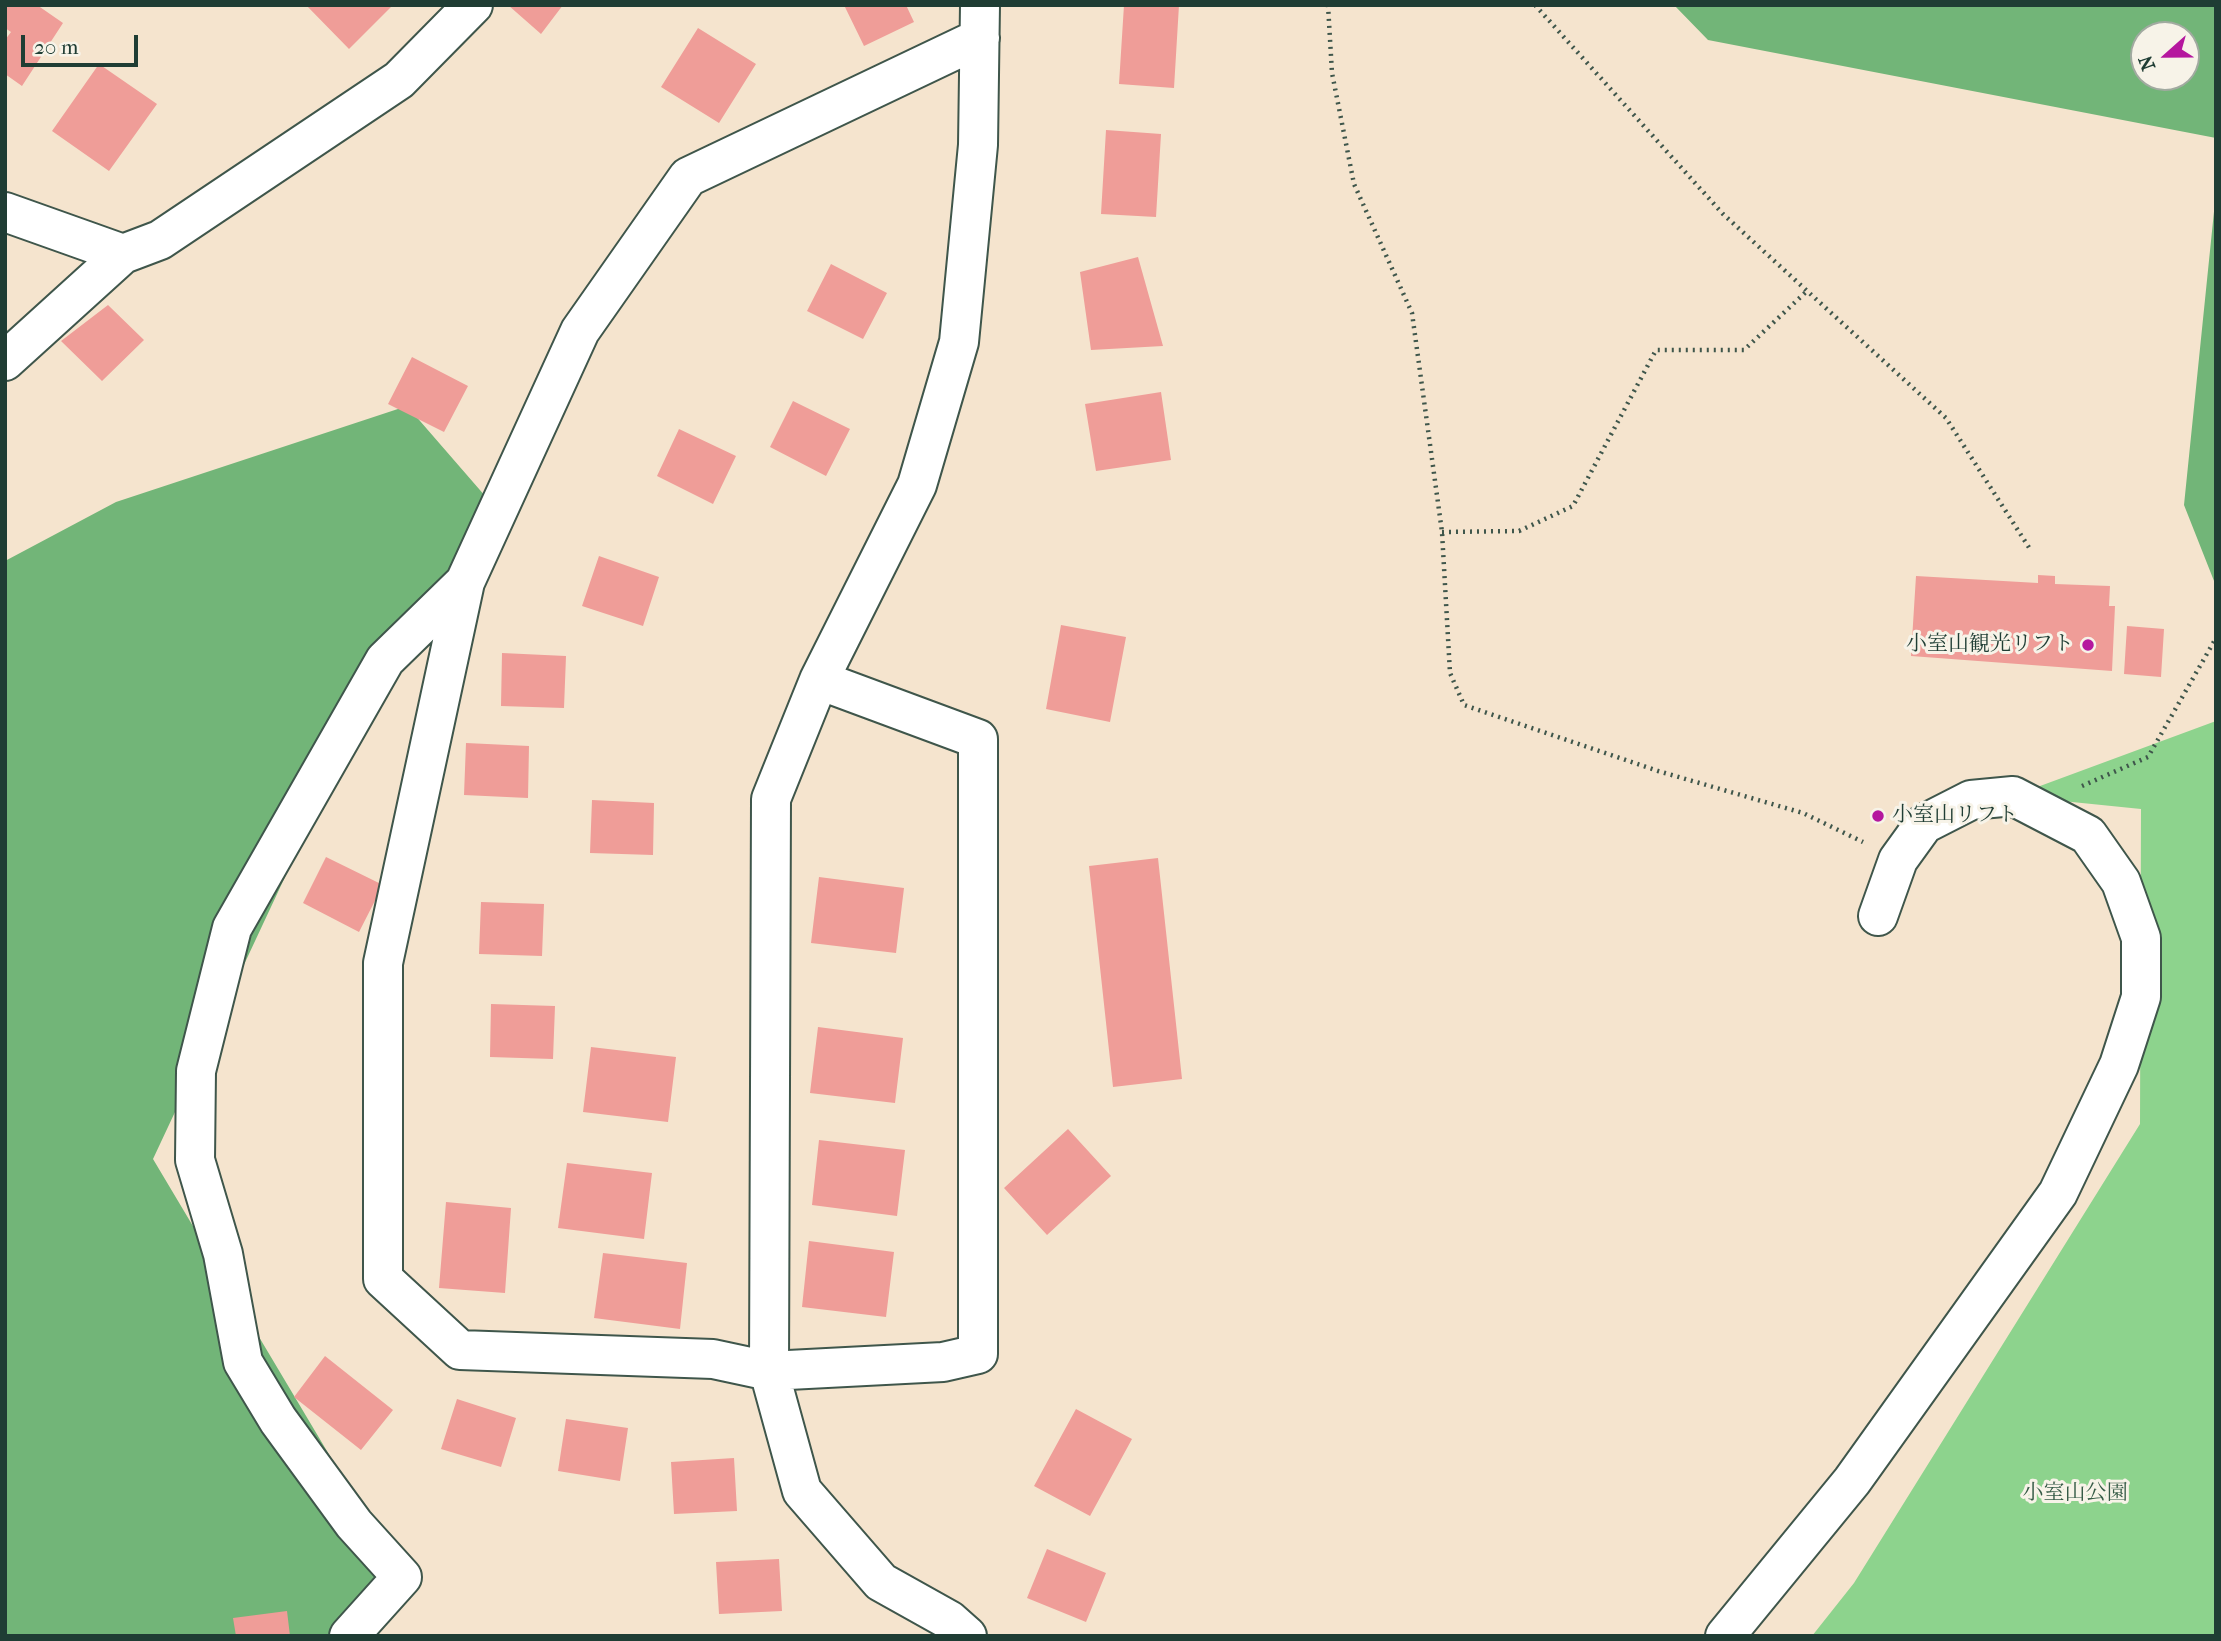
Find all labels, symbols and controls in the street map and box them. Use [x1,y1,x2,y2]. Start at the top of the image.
scale bar [24,21,142,65]
north arrow [2130,21,2200,91]
text: 20 m [34,35,78,59]
text: N [2134,52,2160,73]
place label: 小室山観光リフト [1906,632,2074,658]
marker: 小室山観光リフト [2080,637,2096,653]
place label: 小室山リフト [1892,803,2018,829]
marker: 小室山リフト [1870,808,1886,824]
park label: 小室山公園 [2023,1481,2127,1507]

